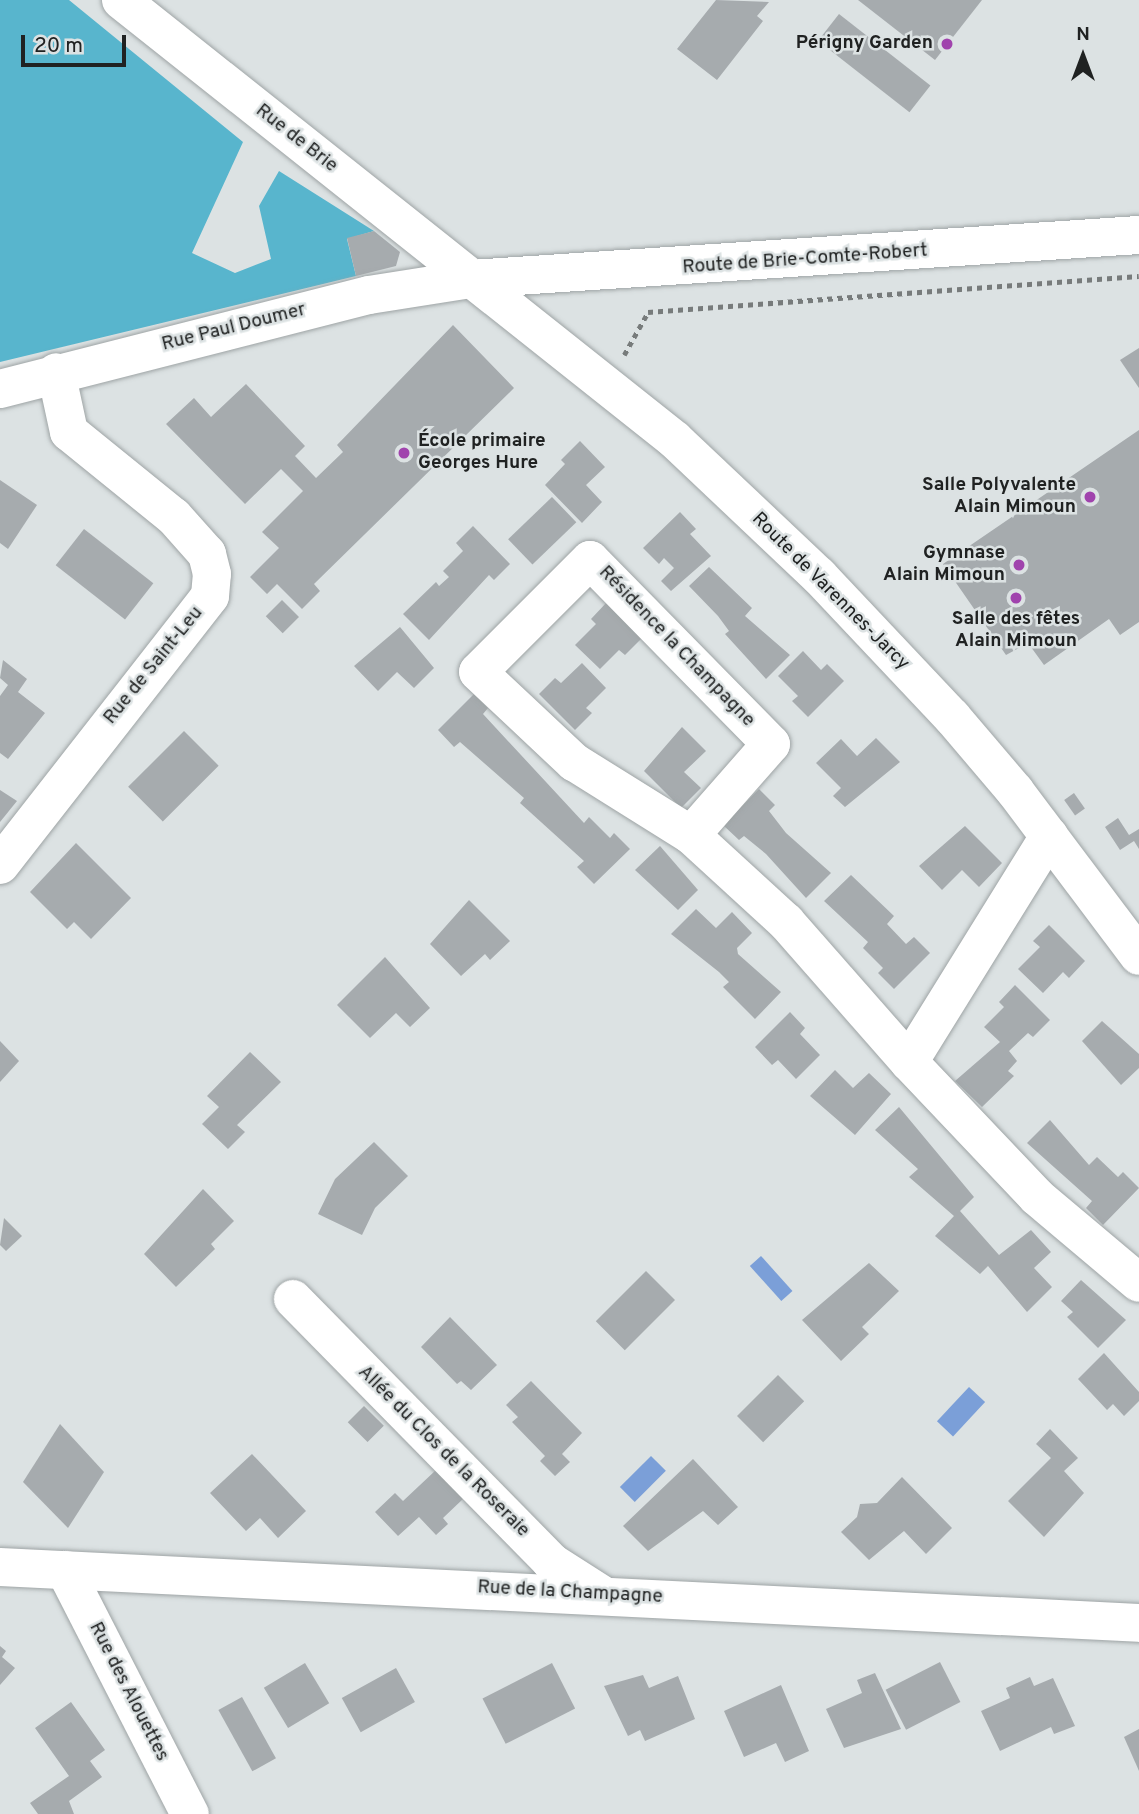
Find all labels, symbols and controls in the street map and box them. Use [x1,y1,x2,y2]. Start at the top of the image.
scale bar [24,21,130,65]
north arrow [1048,21,1118,91]
text: N [1076,23,1090,47]
text: 20 m [34,33,83,60]
place label: Périgny Garden [796,33,933,55]
marker: Périgny Garden [939,36,955,52]
street label: Rue de Brie [250,100,342,178]
street label: Route de Brie-Comte-Robert [682,240,928,280]
street label: Rue Paul Doumer [160,299,308,357]
place label: École primaire Georges Hure [418,431,546,475]
marker: École primaire Georges Hure [396,445,412,461]
place label: Salle Polyvalente Alain Mimoun [922,475,1076,519]
marker: Salle Polyvalente Alain Mimoun [1082,489,1098,505]
street label: Route de Varennes-Jarcy [746,508,914,676]
place label: Gymnase Alain Mimoun [883,543,1005,587]
marker: Gymnase Alain Mimoun [1011,557,1027,573]
street label: Résidence la Champagne [593,562,759,732]
marker: Salle des fêtes Alain Mimoun [1008,590,1024,606]
street label: Rue de Saint-Leu [100,603,208,729]
place label: Salle des fêtes Alain Mimoun [952,609,1080,653]
street label: Allée du Clos de la Roseraie [352,1361,534,1543]
street label: Rue de la Champagne [477,1577,663,1609]
street label: Rue des Alouettes [83,1618,173,1766]

